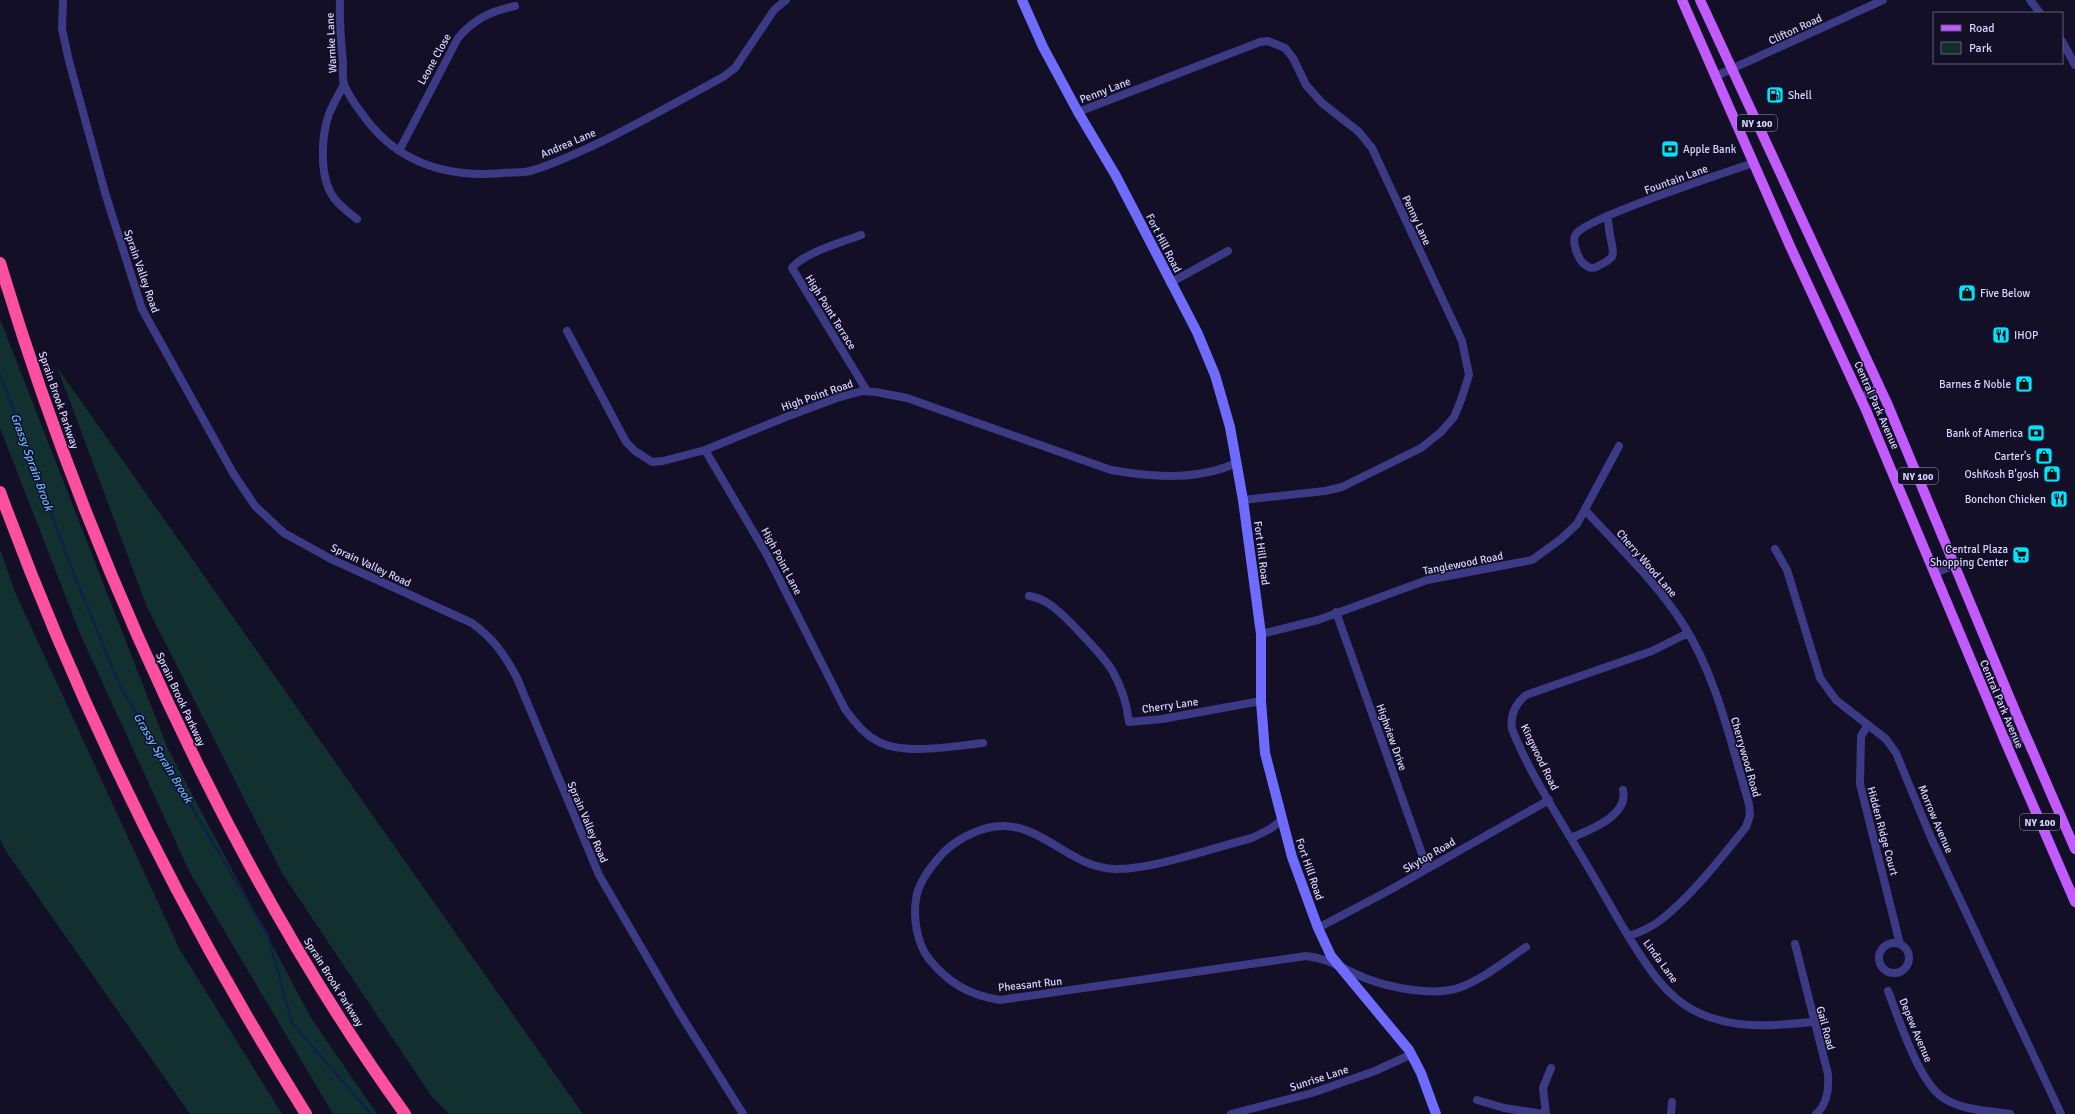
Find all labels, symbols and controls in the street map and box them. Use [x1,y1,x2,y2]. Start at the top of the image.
street label: Clifton Road [1766,11,1824,47]
street label: Warnke Lane [323,12,340,74]
legend [1933,12,2063,64]
text: Road [1969,21,1995,36]
street label: Leone Close [415,31,454,87]
text: Park [1969,41,1992,56]
street label: Penny Lane [1078,75,1133,106]
fuel station icon: Shell [1765,85,1785,105]
place label: Shell [1788,89,1812,102]
road number: NY 100 [1737,115,1777,131]
street label: Andrea Lane [539,126,598,161]
bank icon: Apple Bank [1660,139,1680,159]
place label: Apple Bank [1683,143,1737,156]
street label: Fountain Lane [1643,162,1710,197]
street label: Penny Lane [1399,193,1434,247]
street label: Fort Hill Road [1143,212,1184,275]
street label: Sprain Valley Road [121,228,162,315]
street label: High Point Terrace [802,272,859,352]
shop icon: Five Below [1957,283,1977,303]
place label: Five Below [1980,287,2030,300]
restaurant icon: IHOP [1991,325,2011,345]
place label: IHOP [2014,329,2038,342]
street label: Sprain Brook Parkway [36,350,82,451]
street label: Central Park Avenue [1851,359,1902,451]
shop icon: Barnes & Noble [2014,374,2034,394]
street label: High Point Road [780,377,855,414]
place label: Barnes & Noble [1939,378,2011,391]
water label: Grassy Sprain Brook [7,411,56,514]
bank icon: Bank of America [2026,423,2046,443]
place label: Bank of America [1946,427,2023,440]
shop icon: Carter's [2034,446,2054,466]
place label: Carter's [1994,450,2031,463]
shop icon: OshKosh B'gosh [2042,464,2062,484]
road number: NY 100 [1898,468,1938,484]
place label: OshKosh B'gosh [1964,468,2039,481]
restaurant icon: Bonchon Chicken [2049,489,2069,509]
place label: Bonchon Chicken [1965,493,2046,506]
street label: Fort Hill Road [1251,520,1272,586]
street label: High Point Lane [758,525,805,597]
street label: Cherry Wood Lane [1614,527,1680,600]
street label: Sprain Valley Road [329,541,413,590]
place label: Central Plaza Shopping Center [1930,543,2008,569]
supermarket icon: Central Plaza Shopping Center [2011,545,2031,565]
street label: Tanglewood Road [1422,549,1505,578]
street label: Sprain Brook Parkway [153,650,208,749]
street label: Central Park Avenue [1977,658,2026,751]
street label: Cherry Lane [1141,695,1199,716]
street label: Highview Drive [1373,702,1410,772]
water label: Grassy Sprain Brook [130,710,196,807]
street label: Cherrywood Road [1728,716,1763,799]
street label: Kingwood Road [1518,722,1561,793]
street label: Sprain Valley Road [565,780,611,865]
street label: Morrow Avenue [1915,783,1956,855]
street label: Hidden Ridge Court [1864,785,1901,877]
road number: NY 100 [2020,814,2060,830]
street label: Skytop Road [1401,835,1458,876]
street label: Fort Hill Road [1293,837,1326,902]
street label: Sprain Brook Parkway [301,935,367,1030]
street label: Linda Lane [1640,937,1681,986]
street label: Pheasant Run [997,975,1063,994]
street label: Depew Avenue [1896,996,1935,1064]
street label: Gail Road [1813,1005,1838,1052]
street label: Sunrise Lane [1288,1063,1350,1094]

